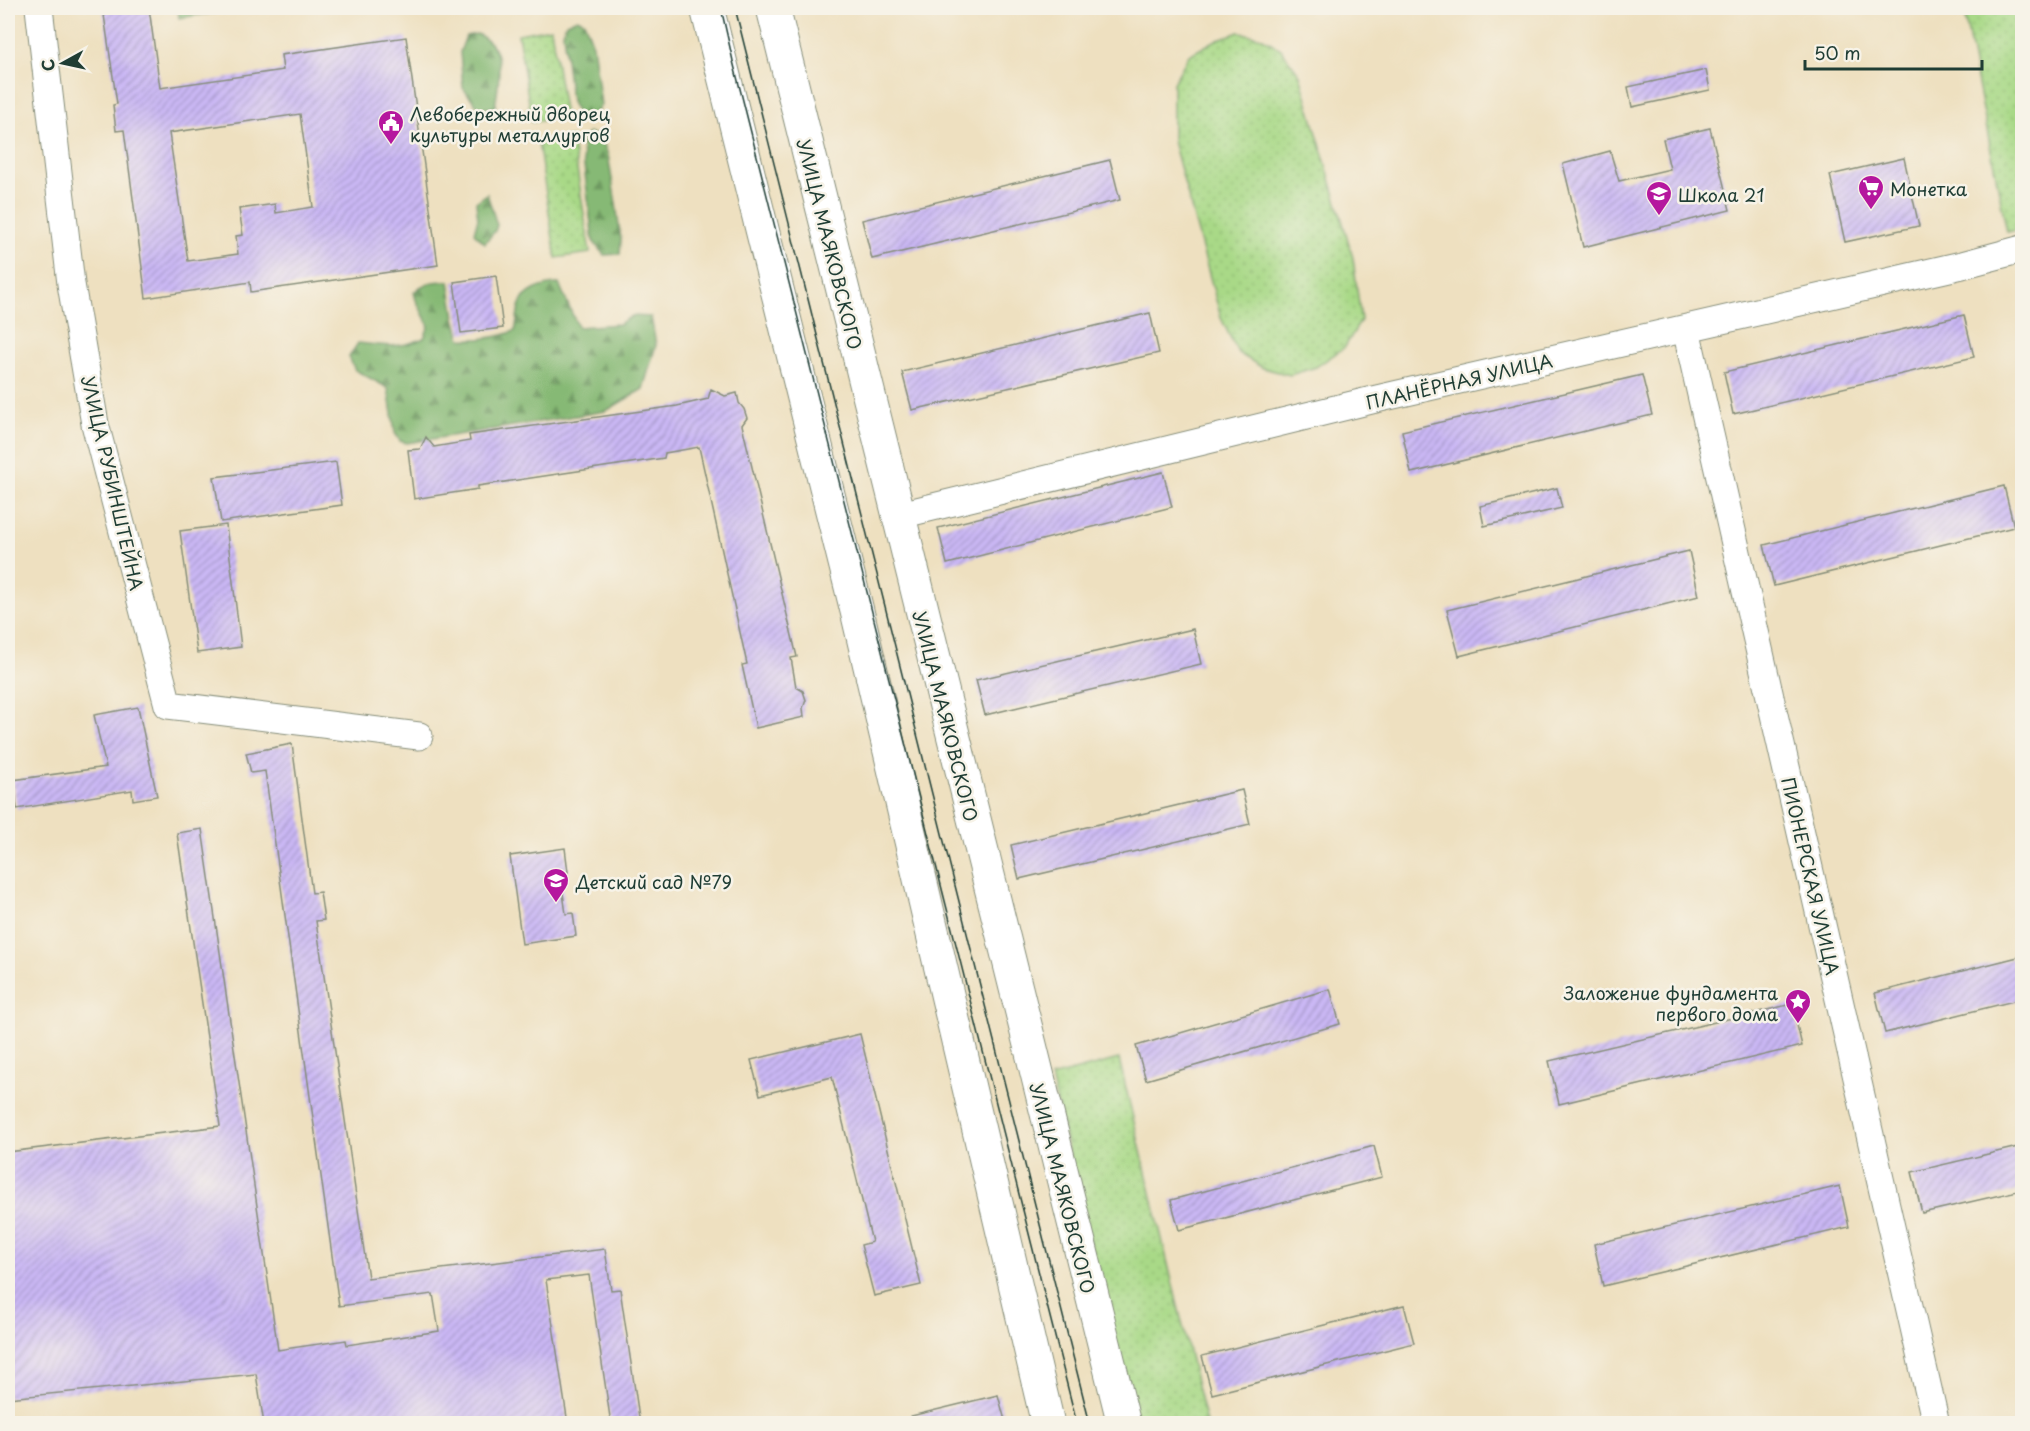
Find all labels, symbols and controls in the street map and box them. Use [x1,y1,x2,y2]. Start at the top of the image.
north arrow [33,33,93,93]
scale bar [1805,33,1982,71]
text: 50 m [1814,39,1861,66]
text: С [34,58,60,73]
place label: Левобережный дворец культуры металлургов [410,100,611,148]
public building icon: Левобережный дворец культуры металлургов [376,108,406,146]
street label: УЛИЦА МАЯКОВСКОГО [791,136,869,352]
supermarket icon: Монетка [1856,173,1886,211]
place label: Монетка [1890,175,1968,202]
school or university icon: Школа 21 [1644,179,1674,217]
place label: Школа 21 [1678,181,1764,208]
street label: ПЛАНЁРНАЯ УЛИЦА [1363,346,1555,416]
street label: УЛИЦА РУБИНШТЕЙНА [75,373,151,593]
street label: УЛИЦА МАЯКОВСКОГО [907,608,985,824]
street label: ПИОНЕРСКАЯ УЛИЦА [1775,775,1847,978]
school or university icon: Детский сад №79 [541,866,571,904]
place label: Детский сад №79 [575,868,732,895]
place label: Заложение фундамента первого дома [1563,979,1778,1027]
place icon: Заложение фундамента первого дома [1783,987,1813,1025]
street label: УЛИЦА МАЯКОВСКОГО [1024,1080,1102,1296]

